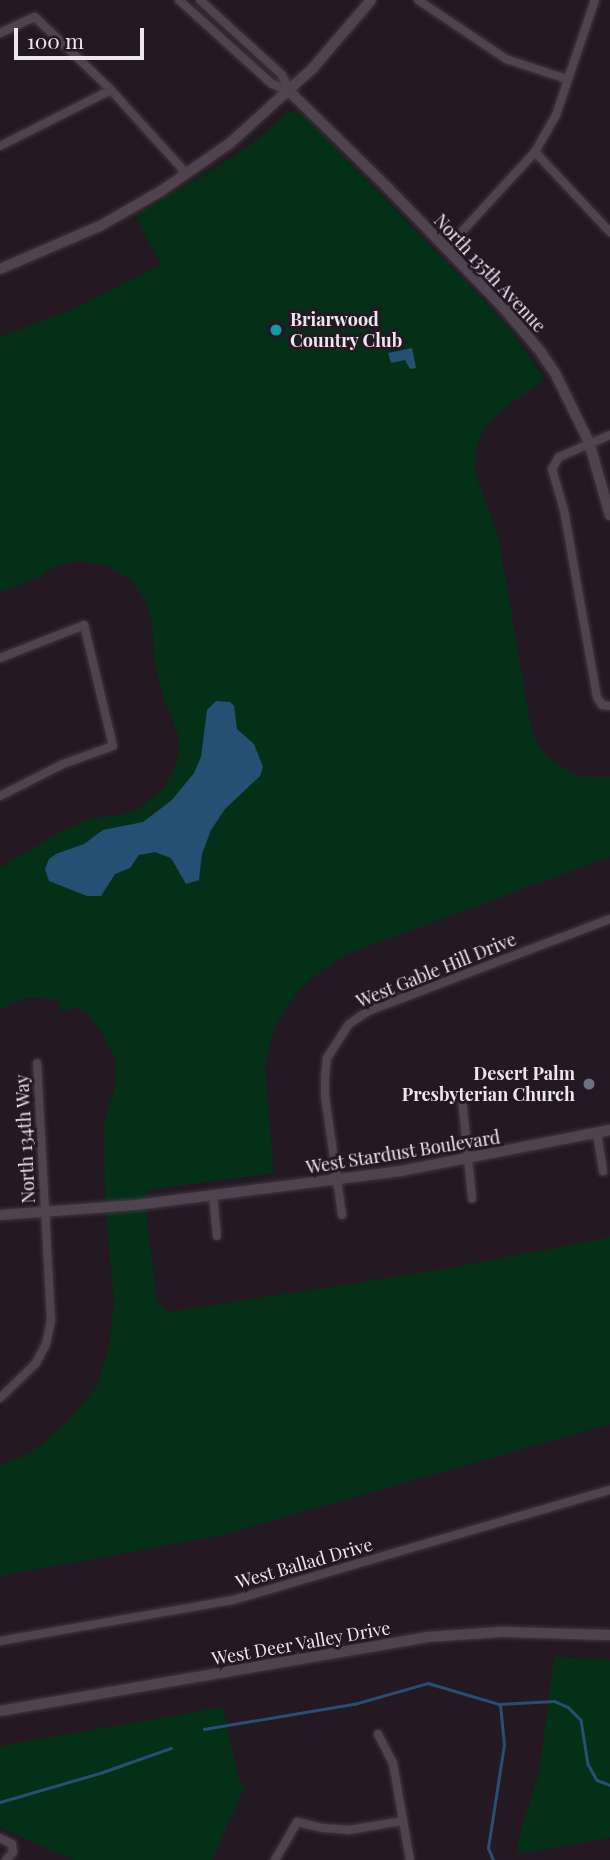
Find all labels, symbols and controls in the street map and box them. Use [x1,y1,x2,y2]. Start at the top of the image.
scale bar [18,14,147,58]
text: 100 m [27,26,84,54]
street label: North 135th Avenue [429,209,551,337]
place label: Briarwood Country Club [290,309,403,352]
marker: Briarwood Country Club [268,322,284,338]
street label: West Gable Hill Drive [353,928,519,1012]
place label: Desert Palm Presbyterian Church [402,1063,575,1106]
street label: North 134th Way [11,1074,39,1204]
marker: Desert Palm Presbyterian Church [581,1076,597,1092]
street label: West Stardust Boulevard [304,1126,502,1178]
street label: West Ballad Drive [233,1533,375,1593]
street label: West Deer Valley Drive [209,1617,393,1669]

